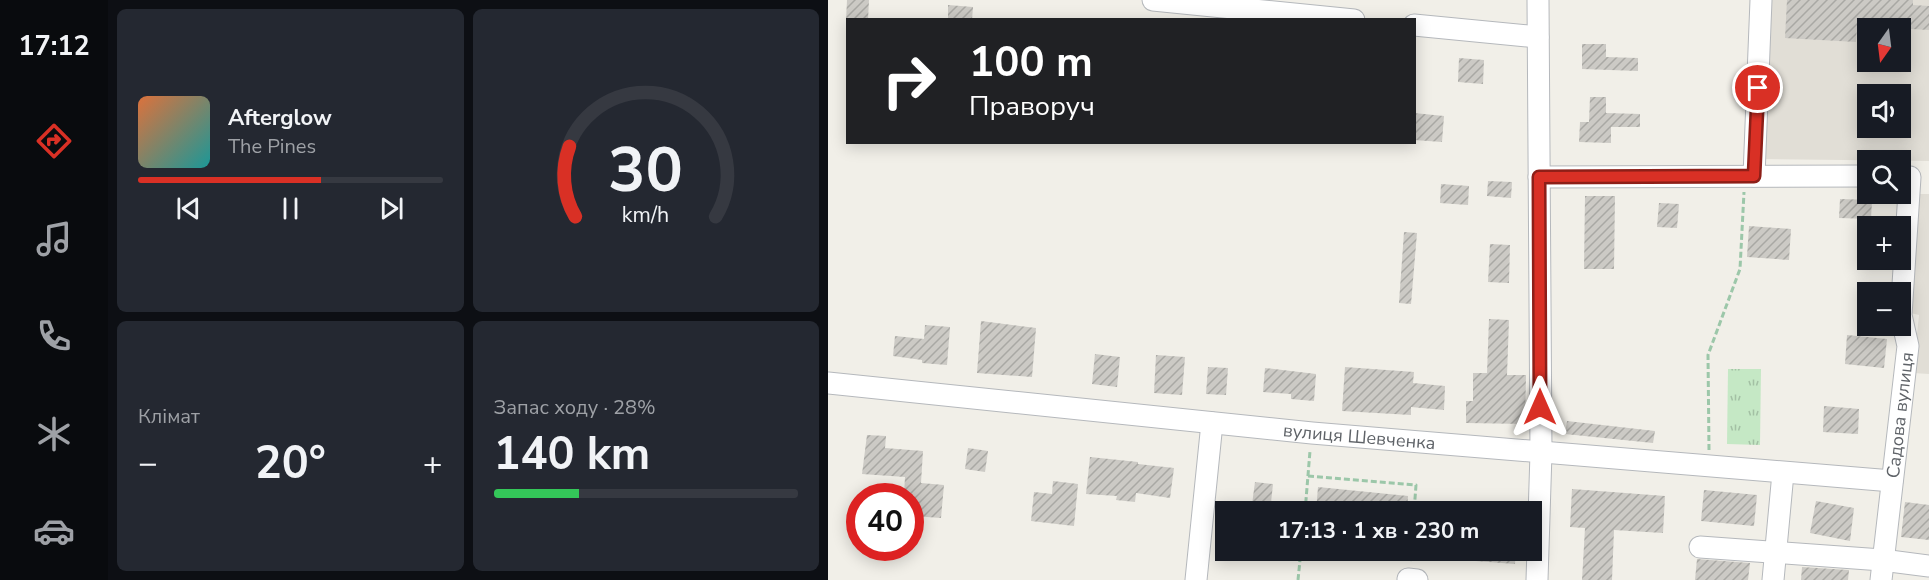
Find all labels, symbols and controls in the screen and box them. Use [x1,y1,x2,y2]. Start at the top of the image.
north arrow [1857,18,1911,72]
map controls [1857,18,1911,336]
text: 17:12 [18,28,90,65]
text: 100 m [969,34,1093,91]
icon: right [870,42,948,120]
pin [1732,62,1783,113]
icon: arrive [1741,71,1774,104]
button: sound [1857,84,1911,138]
text: Праворуч [969,88,1095,125]
text: Afterglow [228,103,332,133]
icon: directions [33,120,75,162]
text: 30 [608,129,683,214]
text: The Pines [228,133,316,160]
button: search [1857,150,1911,204]
icon: previous [172,192,205,225]
icon: pause [274,192,307,225]
icon: next [375,192,408,225]
text: km/h [622,201,669,231]
button: + [1857,216,1911,270]
icon: music [33,218,75,260]
button: − [1857,282,1911,336]
icon: phone [33,315,75,357]
street label: Садова вулиця [1881,351,1919,479]
position arrow [1508,375,1572,439]
text: Запас ходу · 28% [494,394,656,421]
text: Клімат [138,403,200,430]
icon: climate [33,413,75,455]
street label: вулиця Шевченка [1282,418,1436,455]
text: 140 km [494,424,650,485]
text: 20° [255,433,326,494]
text: − [138,441,158,486]
text: + [423,441,443,486]
speed limit sign: 40 [846,483,924,561]
icon: car [33,510,75,552]
text: 17:13 · 1 хв · 230 m [1278,516,1479,546]

